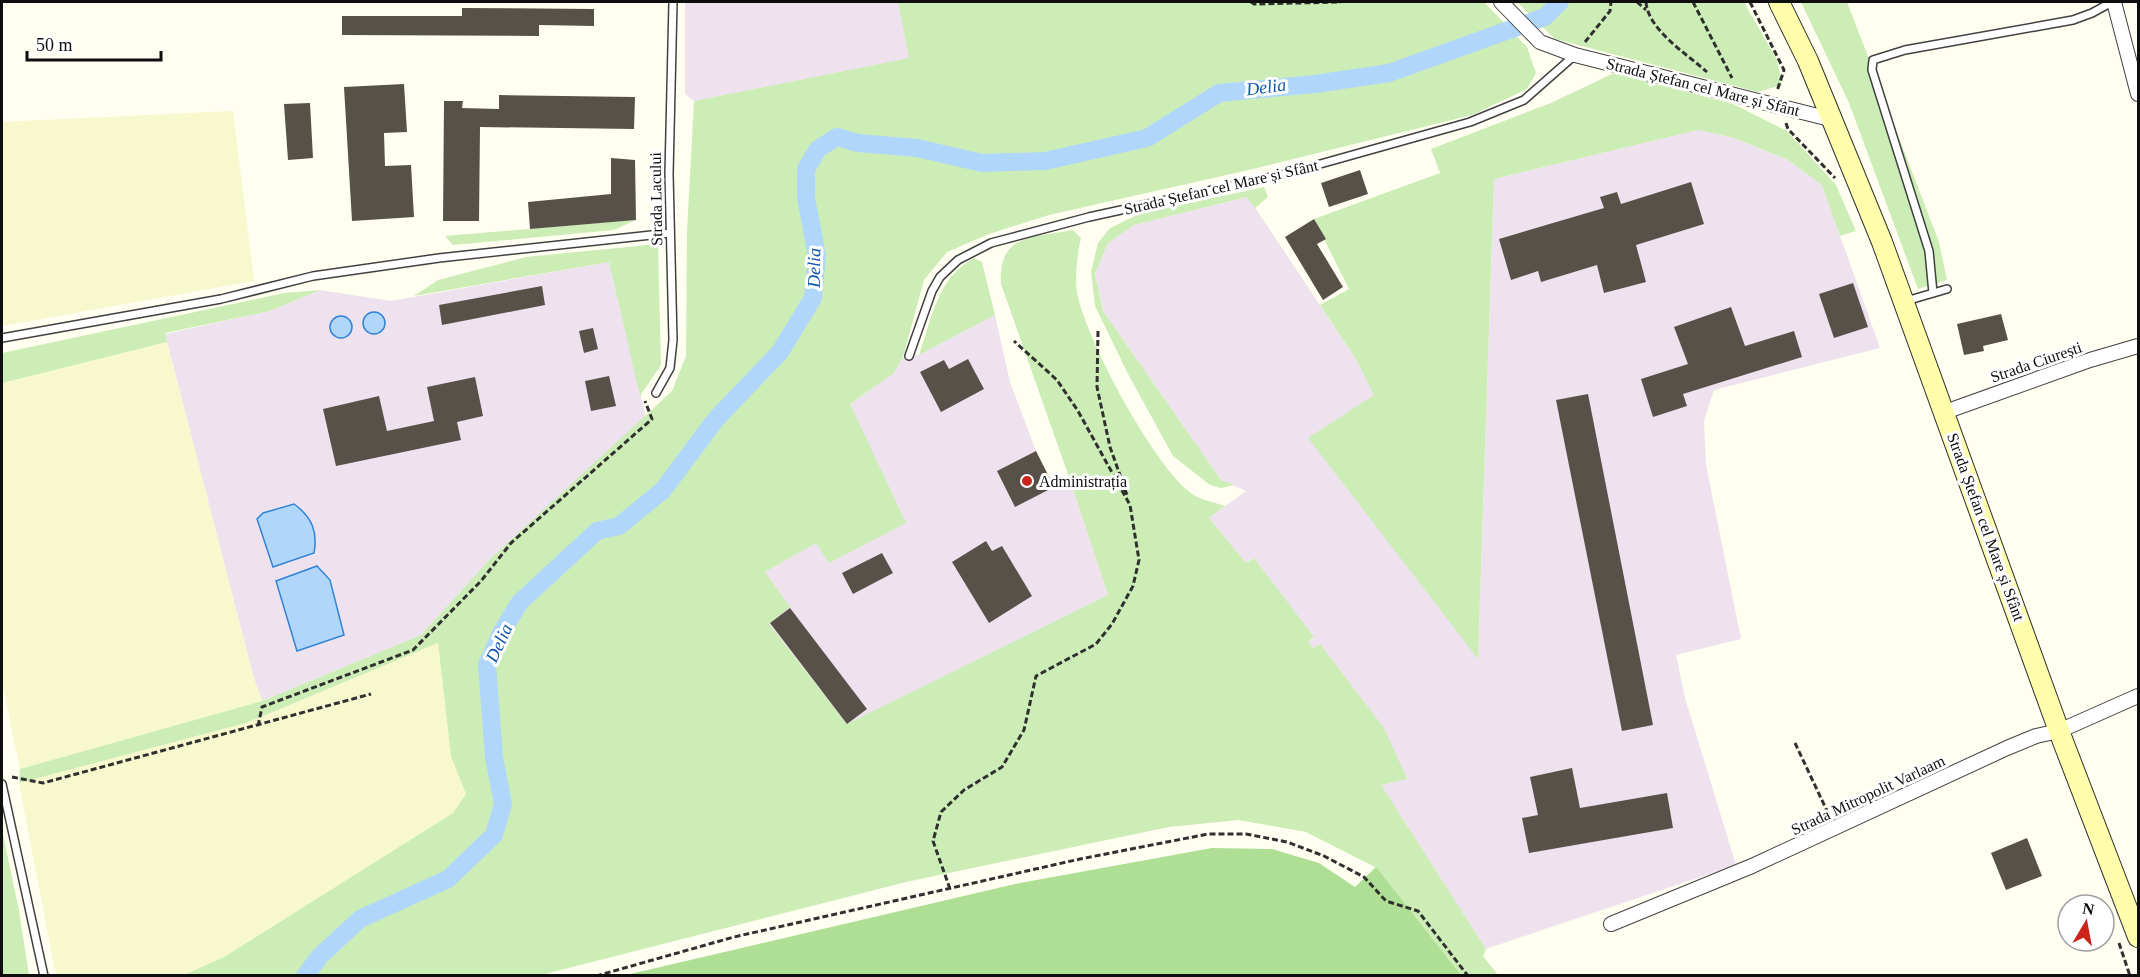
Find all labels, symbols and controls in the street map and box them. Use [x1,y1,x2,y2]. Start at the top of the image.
scale bar [27,24,160,62]
text: 50 m [36,35,73,55]
street label: Strada Ștefan cel Mare și Sfânt [1604,55,1802,120]
water label: Delia [1244,75,1287,99]
street label: Strada Lacului [647,151,665,246]
street label: Strada Ștefan cel Mare și Sfânt [1122,156,1320,219]
water label: Delia [804,248,824,289]
street label: Strada Ciurești [1988,338,2085,387]
street label: Strada Ștefan cel Mare și Sfânt [1943,431,2028,624]
place label: Administrația [1039,473,1127,491]
marker: Administrația [1020,474,1034,488]
water label: Delia [481,621,517,666]
street label: Strada Mitropolit Varlaam [1788,752,1948,839]
north arrow [2056,893,2116,953]
text: N [2081,899,2096,918]

